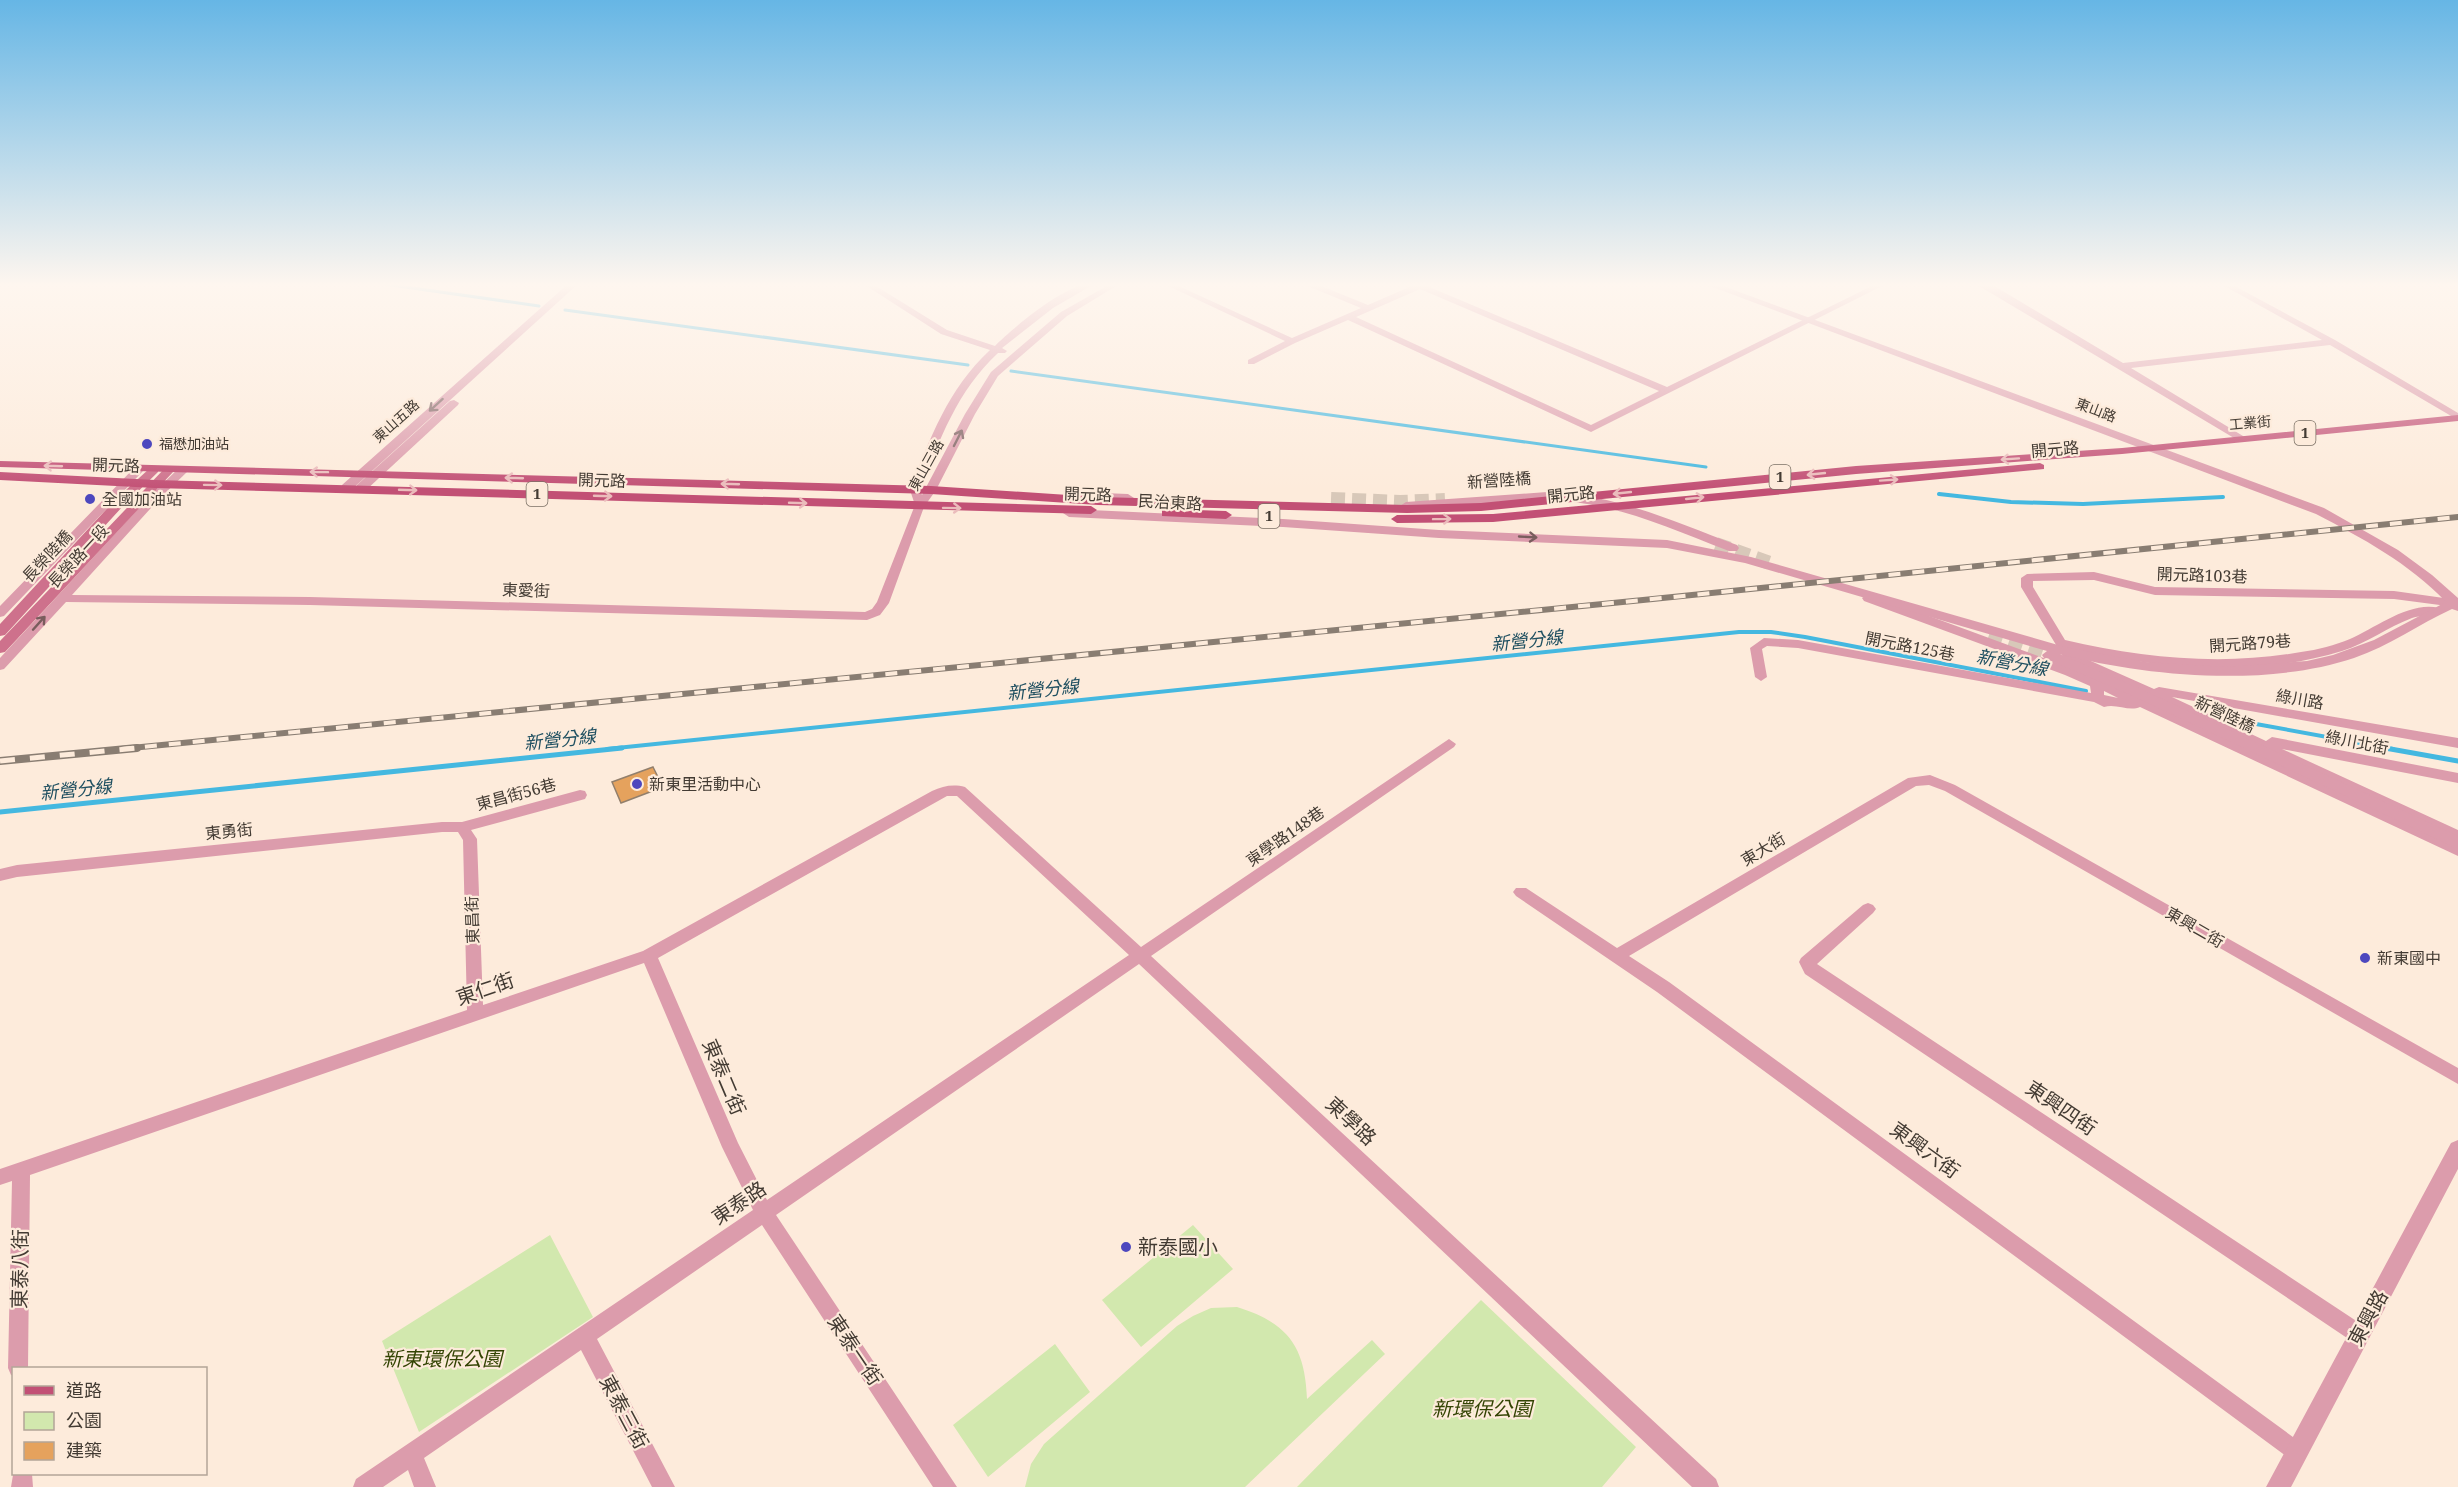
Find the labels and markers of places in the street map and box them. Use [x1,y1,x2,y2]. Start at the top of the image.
place label: 福懋加油站 [159,434,229,453]
marker: 福懋加油站 [140,437,154,451]
place label: 全國加油站 [102,488,182,510]
marker: 全國加油站 [83,492,97,506]
place label: 新東里活動中心 [649,773,761,795]
marker: 新東里活動中心 [630,777,644,791]
place label: 新東國中 [2377,947,2441,969]
marker: 新東國中 [2358,951,2372,965]
place label: 新泰國小 [1138,1233,1218,1260]
marker: 新泰國小 [1119,1240,1133,1254]

